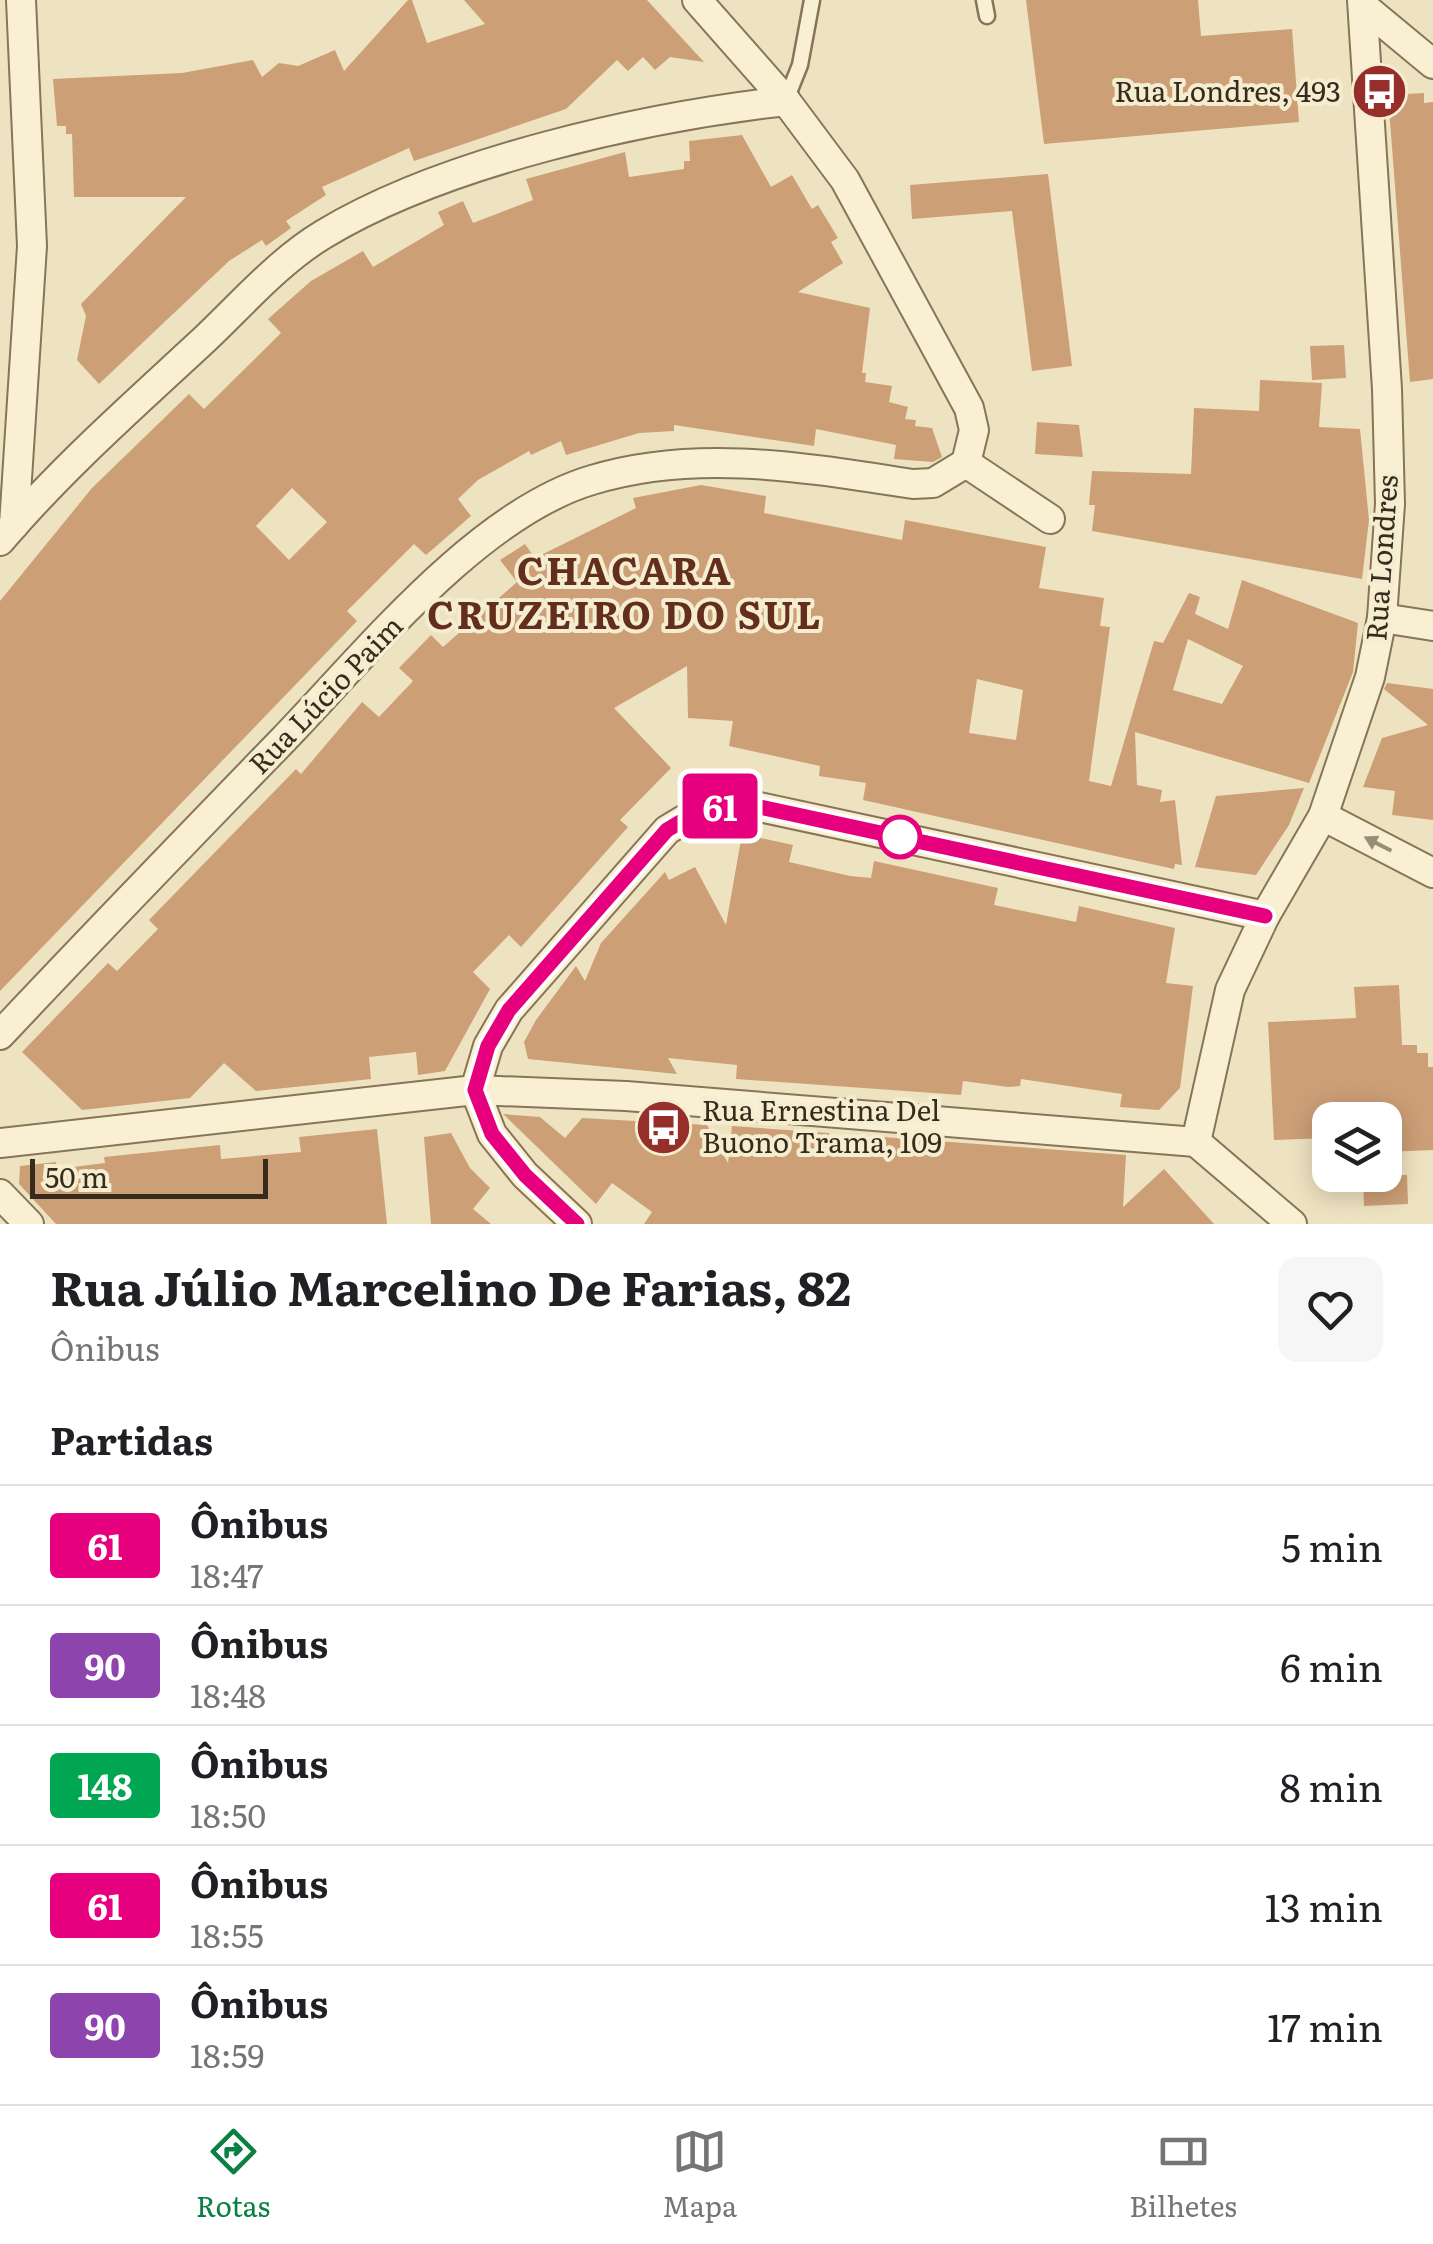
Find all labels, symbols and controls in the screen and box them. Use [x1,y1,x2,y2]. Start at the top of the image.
bus stop icon: Rua Londres, 493 [1350,62,1410,122]
place label: Rua Londres, 493 [1114,69,1341,111]
street label: Rua Londres [1353,473,1407,642]
district label: CHACARA CRUZEIRO DO SUL [427,540,823,641]
street label: Rua Lúcio Paim [238,605,411,782]
line badge: 61 [675,774,765,838]
text: 61 [703,780,737,832]
unlabelled marker [879,816,921,858]
one-way arrow [1363,836,1392,853]
place label: Rua Ernestina Del Buono Trama, 109 [702,1088,942,1162]
bus stop icon: Rua Ernestina Del Buono Trama, 109 [633,1097,693,1157]
map controls [1312,1102,1402,1192]
button: layers [1312,1102,1402,1192]
scale bar [30,1154,268,1198]
text: 50 m [45,1155,108,1197]
text: Rua Júlio Marcelino De Farias, 82 [50,1250,851,1321]
button: heart [1278,1257,1383,1362]
text: Ônibus [50,1323,160,1371]
text: Partidas [50,1410,213,1467]
text: Ônibus [190,1493,328,1550]
text: 5 min [1281,1517,1383,1574]
text: 61 [88,1519,122,1571]
text: 18:47 [190,1550,263,1598]
text: Ônibus [190,1613,328,1670]
text: 6 min [1280,1637,1383,1694]
text: 90 [84,1639,126,1691]
text: 18:48 [190,1670,266,1718]
text: Ônibus [190,1733,328,1790]
text: 8 min [1280,1757,1383,1814]
text: 148 [78,1759,132,1811]
text: 18:50 [190,1790,266,1838]
text: Ônibus [190,1853,328,1910]
text: 13 min [1265,1877,1383,1934]
text: 61 [88,1879,122,1931]
text: 18:55 [190,1910,264,1958]
text: Ônibus [190,1973,328,2030]
text: 17 min [1267,1997,1383,2054]
text: 90 [84,1999,126,2051]
text: 18:59 [190,2030,264,2078]
tab: Rotas [196,2124,270,2226]
tab: Mapa [662,2124,737,2226]
tab: Bilhetes [1129,2124,1237,2226]

